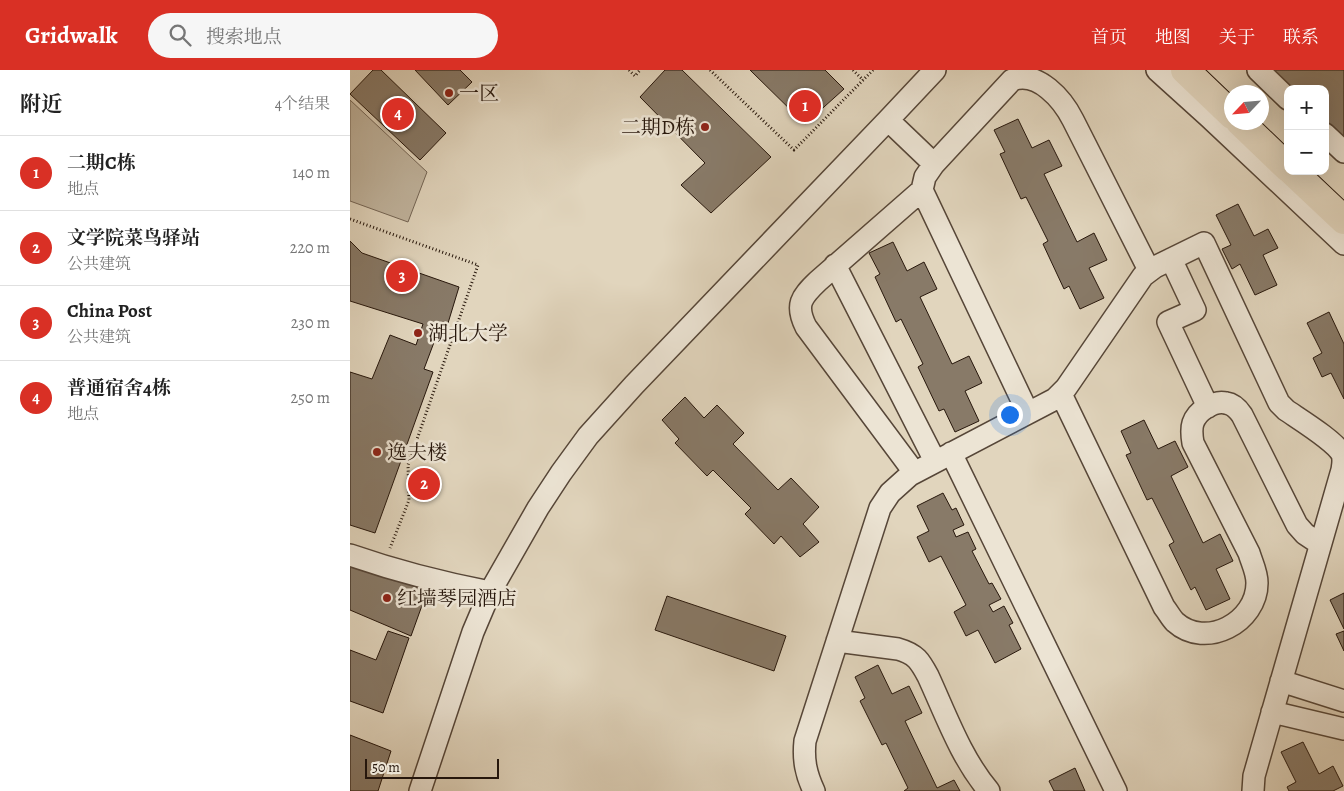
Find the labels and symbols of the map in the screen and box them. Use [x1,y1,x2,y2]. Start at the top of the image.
place label: 一区 [459,80,499,107]
north arrow [1224,85,1269,130]
marker: 一区 [443,87,455,99]
pin: 1 [789,87,821,125]
pin: 4 [382,95,414,133]
place label: 二期D栋 [621,114,695,141]
marker: 二期D栋 [699,121,711,133]
pin: 3 [386,257,418,295]
place label: 湖北大学 [428,320,508,347]
marker: 湖北大学 [412,327,424,339]
your location [997,402,1023,428]
place label: 逸夫楼 [387,439,447,466]
marker: 逸夫楼 [371,446,383,458]
pin: 2 [408,465,440,503]
place label: 红墙琴园酒店 [397,585,517,612]
marker: 红墙琴园酒店 [381,592,393,604]
scale bar [365,756,499,779]

